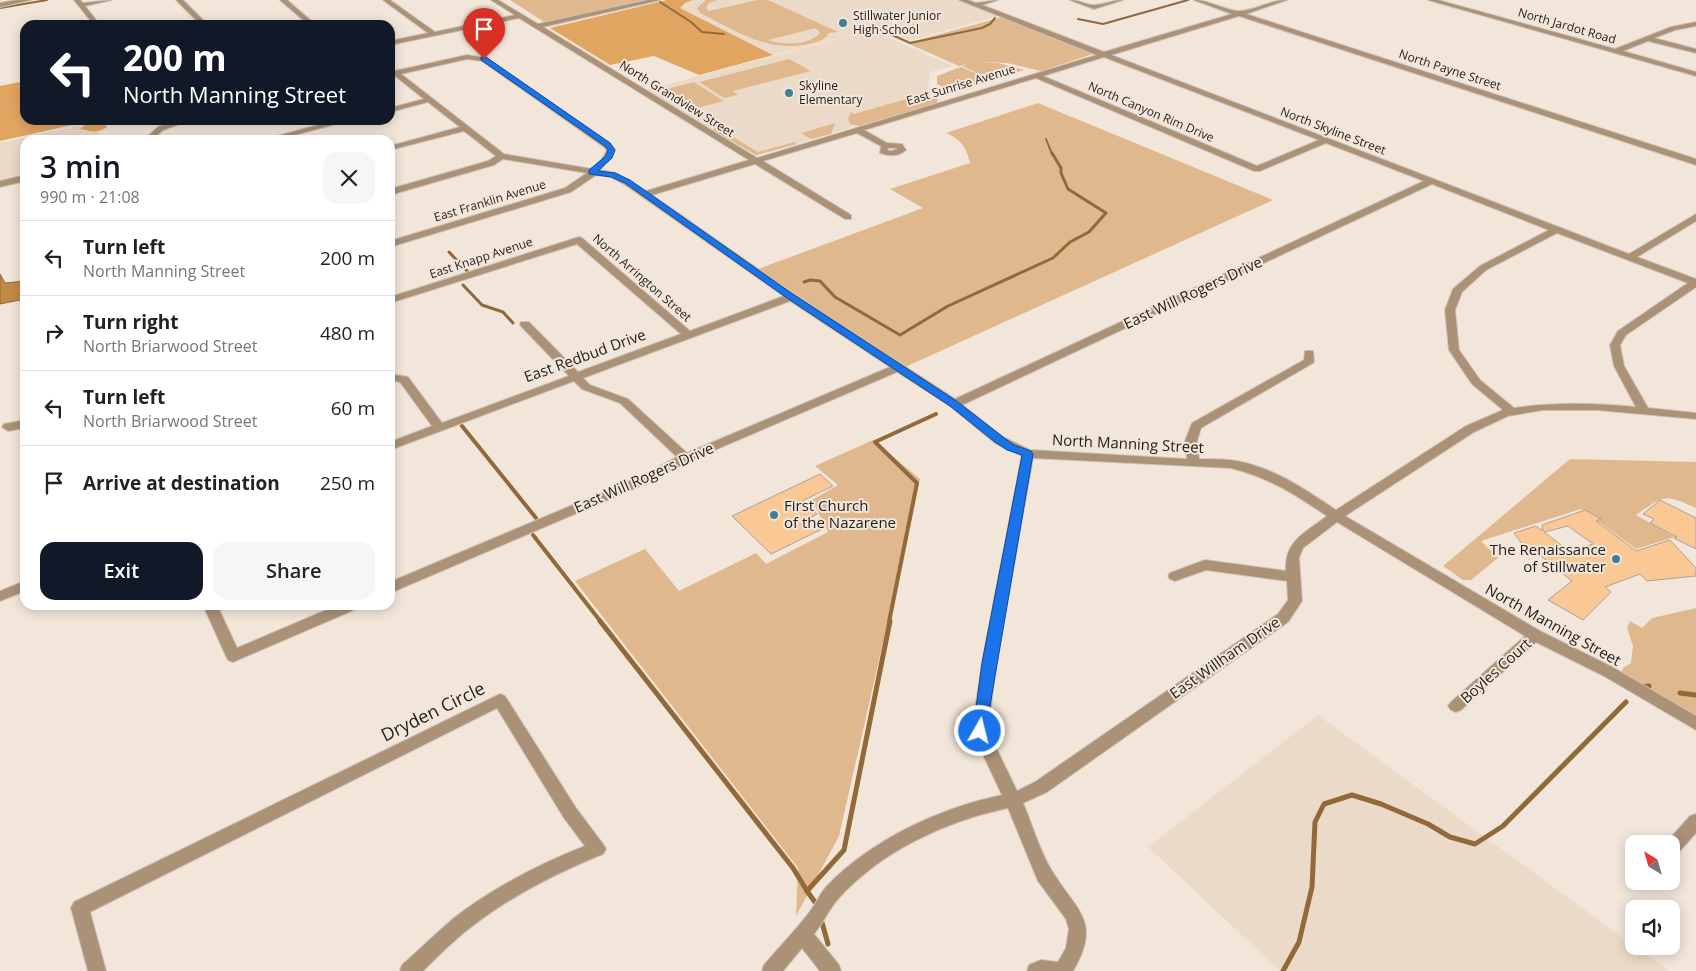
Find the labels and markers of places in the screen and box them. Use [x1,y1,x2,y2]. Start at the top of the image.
place label: Stillwater Junior High School [853,7,941,38]
pin [463,8,505,59]
marker: Stillwater Junior High School [837,17,849,29]
place label: Skyline Elementary [799,77,863,108]
marker: Skyline Elementary [783,87,795,99]
place label: First Church of the Nazarene [784,495,896,532]
marker: First Church of the Nazarene [768,509,780,521]
place label: The Renaissance of Stillwater [1490,539,1606,576]
marker: The Renaissance of Stillwater [1610,553,1622,565]

